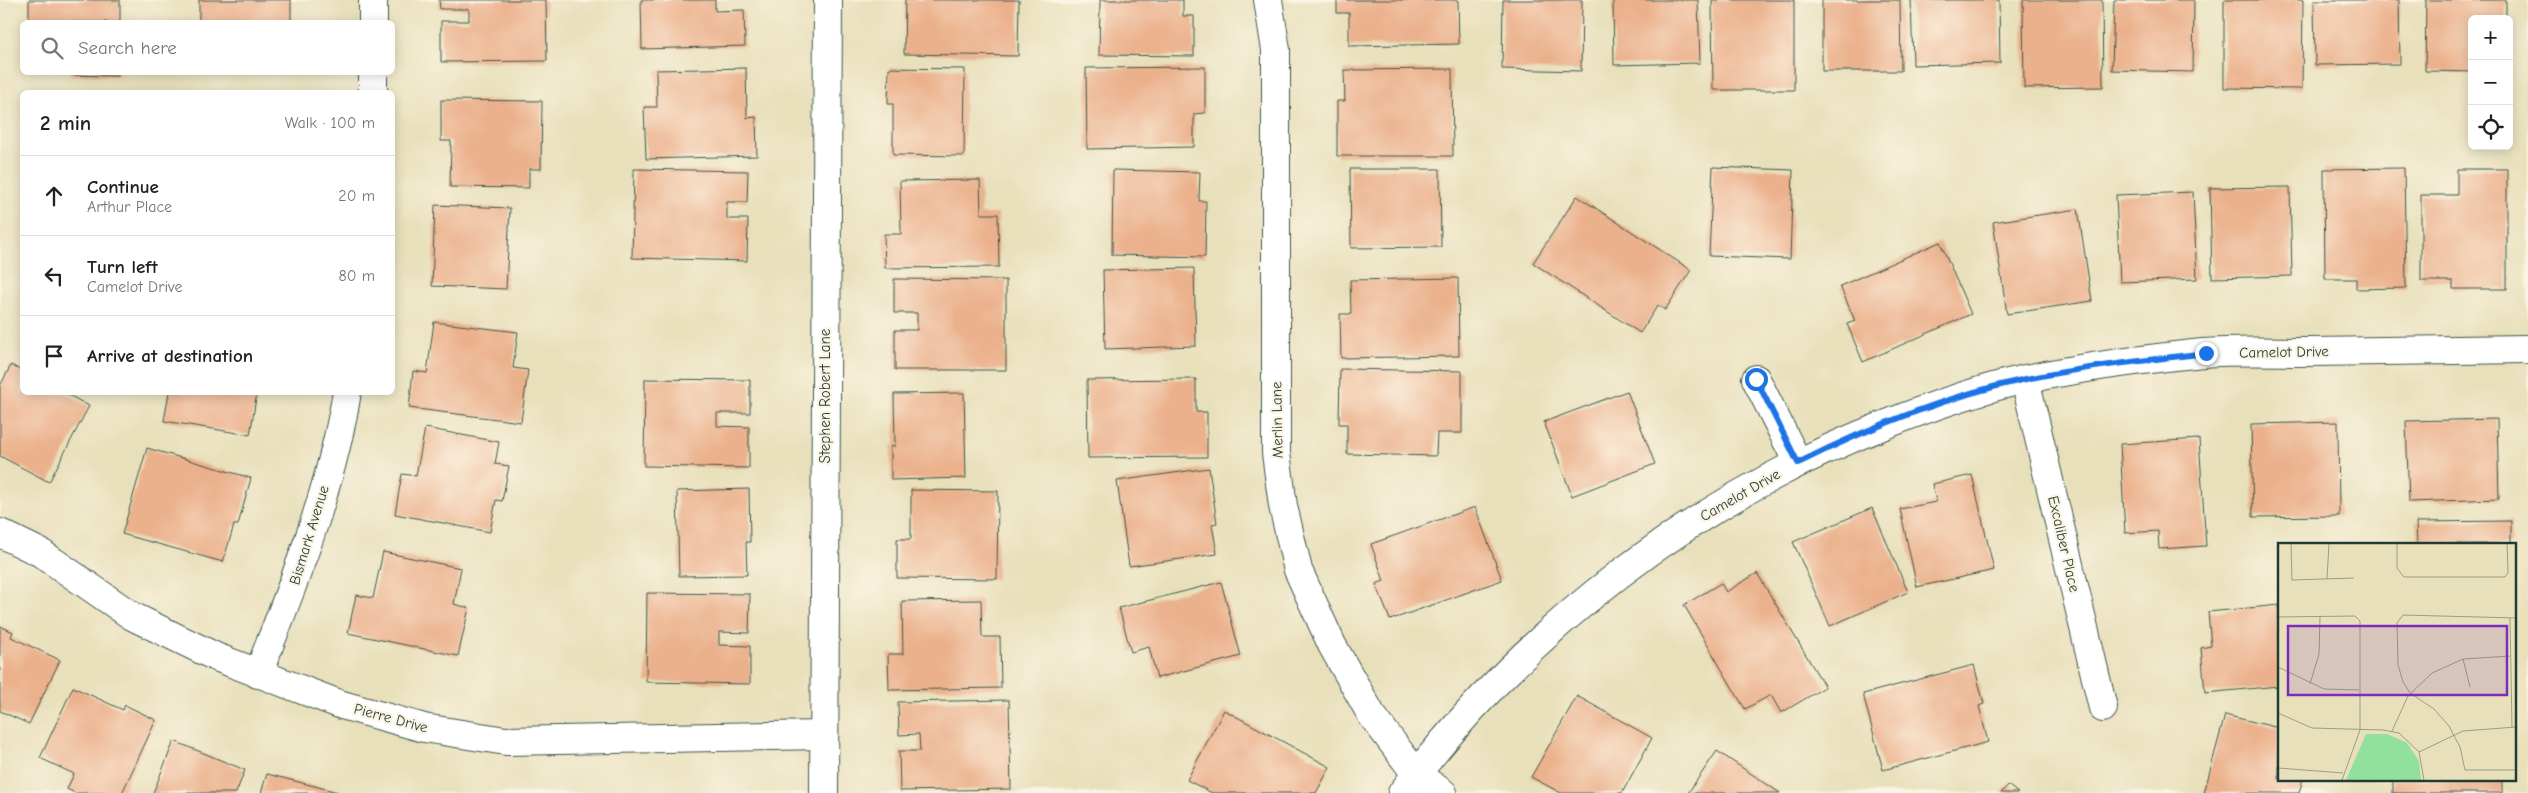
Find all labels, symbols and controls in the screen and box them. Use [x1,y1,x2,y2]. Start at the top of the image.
map controls [2468,15,2513,150]
button: + [2468,15,2513,60]
search box [20,20,395,75]
icon: search [38,34,66,62]
text: Search here [78,37,177,59]
button: − [2468,60,2513,105]
button: locate [2468,105,2513,150]
text: 2 min [40,111,91,135]
text: Walk · 100 m [285,114,375,132]
text: Continue [87,176,159,198]
icon: ahead [40,182,68,210]
text: 20 m [338,187,375,205]
text: Arthur Place [87,198,172,216]
text: Turn left [87,256,158,278]
icon: left [40,262,68,290]
text: 80 m [338,267,375,285]
text: Camelot Drive [87,278,183,296]
street label: Stephen Robert Lane [816,328,834,463]
icon: arrive [40,342,68,370]
route end [2195,342,2218,365]
street label: Camelot Drive [2239,342,2329,362]
text: Arrive at destination [87,345,253,367]
route start [1745,368,1768,391]
street label: Merlin Lane [1267,381,1287,459]
street label: Camelot Drive [1697,465,1784,525]
street label: Bismark Avenue [285,483,333,587]
street label: Excaliber Place [2044,494,2084,594]
inset map [2278,543,2516,780]
street label: Pierre Drive [352,700,430,737]

